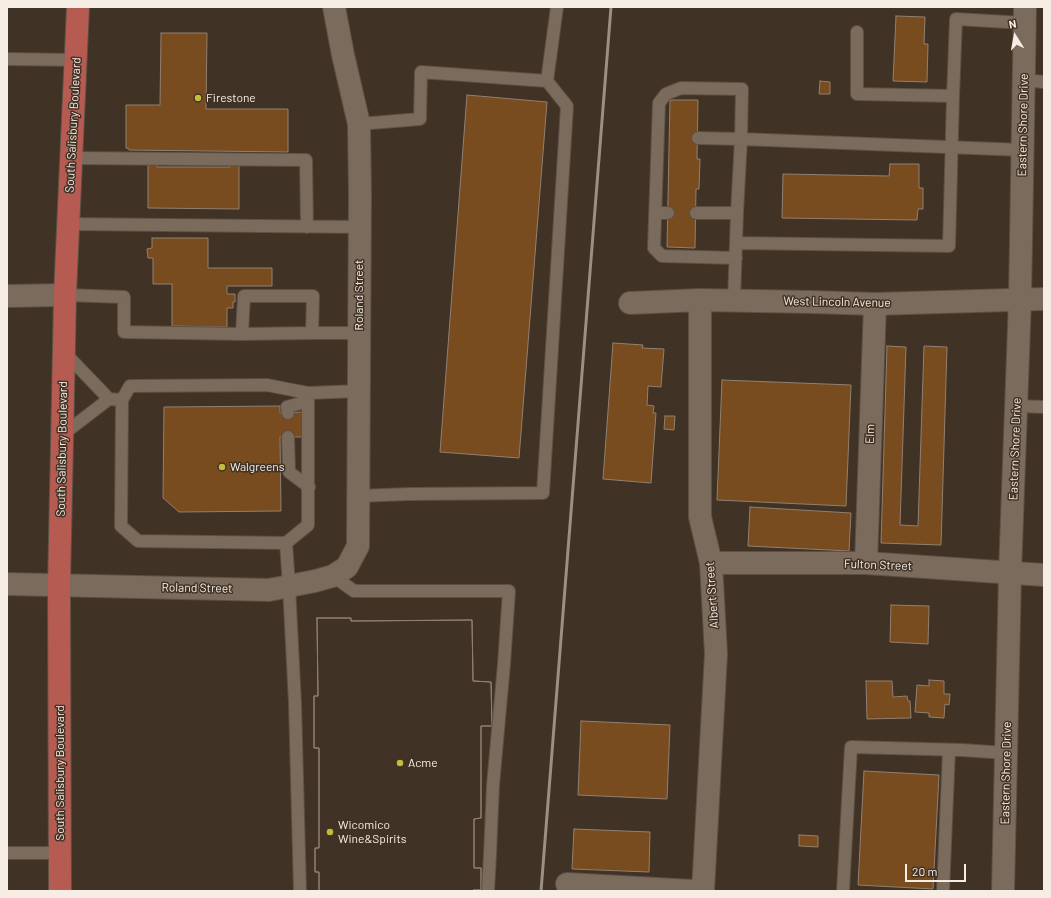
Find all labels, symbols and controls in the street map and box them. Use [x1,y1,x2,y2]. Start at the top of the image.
north arrow [995,16,1035,56]
text: N [1008,17,1017,31]
street label: South Salisbury Boulevard [62,57,84,193]
street label: Eastern Shore Drive [1015,74,1031,176]
place label: Firestone [206,91,256,105]
marker: Firestone [193,93,203,103]
street label: Roland Street [352,260,366,330]
street label: West Lincoln Avenue [783,294,891,310]
street label: South Salisbury Boulevard [54,381,70,517]
street label: Eastern Shore Drive [1006,397,1024,501]
street label: Elm [862,424,878,444]
place label: Walgreens [230,460,285,474]
marker: Walgreens [217,462,227,472]
street label: Fulton Street [844,557,912,573]
street label: Albert Street [702,561,722,629]
street label: Roland Street [161,580,233,596]
street label: South Salisbury Boulevard [53,705,67,841]
street label: Eastern Shore Drive [998,722,1014,824]
place label: Acme [408,756,438,770]
marker: Acme [395,758,405,768]
place label: Wicomico Wine&Spirits [338,818,407,846]
marker: Wicomico Wine&Spirits [325,827,335,837]
scale bar [907,856,968,882]
text: 20 m [912,864,938,878]

